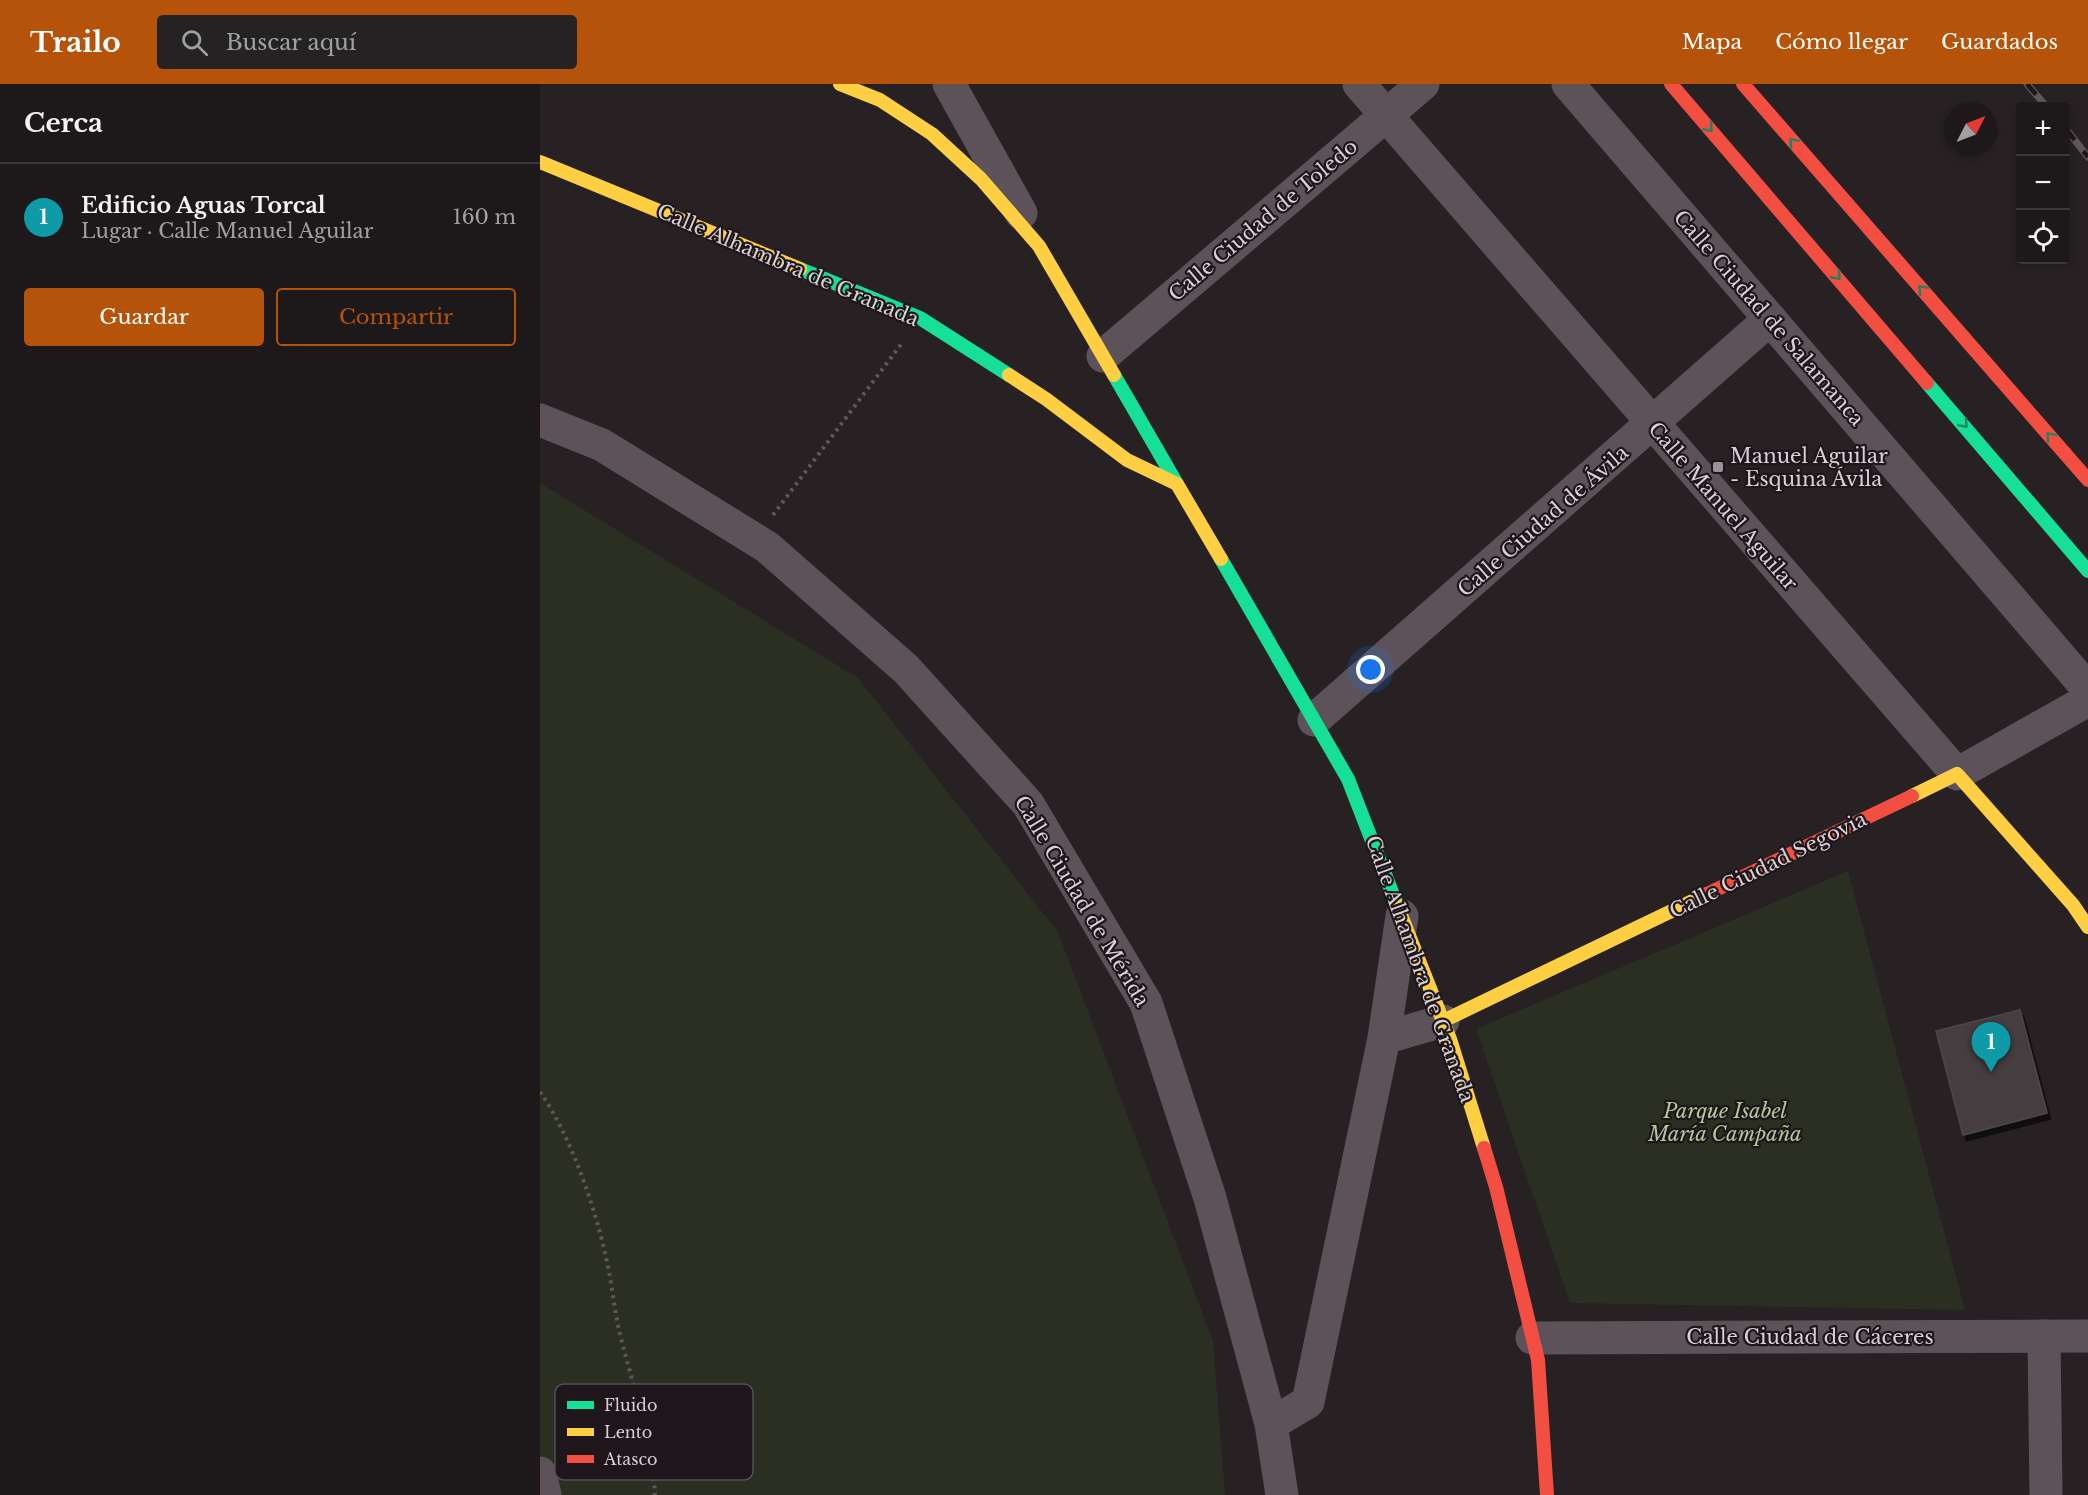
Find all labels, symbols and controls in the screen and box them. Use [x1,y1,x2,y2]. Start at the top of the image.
search box [157,15,577,69]
text: Trailo [30,25,121,60]
icon: search [178,26,211,59]
text: Buscar aquí [226,29,356,56]
text: Mapa [1682,29,1742,55]
text: Cómo llegar [1775,29,1908,55]
text: Guardados [1941,29,2058,55]
north arrow [1944,102,1998,156]
map controls [2016,102,2070,264]
button: + [2016,102,2070,156]
text: Cerca [24,107,103,139]
one-way arrow [1702,121,1713,132]
street label: Calle Ciudad de Toledo [1164,134,1362,306]
one-way arrow [1790,138,1801,149]
button: − [2016,156,2070,210]
text: Edificio Aguas Torcal [81,192,326,219]
street label: Calle Alhambra de Granada [653,199,923,332]
text: 1 [39,205,48,229]
text: 160 m [453,205,516,229]
street label: Calle Ciudad de Salamanca [1669,205,1870,431]
button: locate [2016,210,2070,264]
text: Lugar · Calle Manuel Aguilar [81,219,373,243]
one-way arrow [1829,269,1840,280]
one-way arrow [1918,285,1929,296]
button: Guardar [24,288,264,346]
button: Compartir [276,288,516,346]
street label: Calle Manuel Aguilar [1643,417,1803,595]
one-way arrow [1957,417,1968,428]
one-way arrow [2046,432,2057,443]
street label: Calle Ciudad de Ávila [1452,439,1634,602]
place label: Manuel Aguilar - Esquina Ávila [1730,444,1888,491]
marker: Manuel Aguilar - Esquina Ávila [1711,460,1725,474]
your location [1356,655,1385,684]
street label: Calle Ciudad de Mérida [1009,791,1155,1012]
street label: Calle Ciudad Segovia [1665,806,1871,923]
street label: Calle Alhambra de Granada [1360,832,1480,1107]
pin: 1 [1972,1022,2010,1072]
park label: Parque Isabel María Campaña [1647,1099,1802,1146]
street label: Calle Ciudad de Cáceres [1686,1325,1934,1349]
legend [555,1384,753,1480]
text: Fluido [604,1395,657,1415]
text: Lento [604,1422,652,1442]
text: Atasco [603,1449,657,1469]

